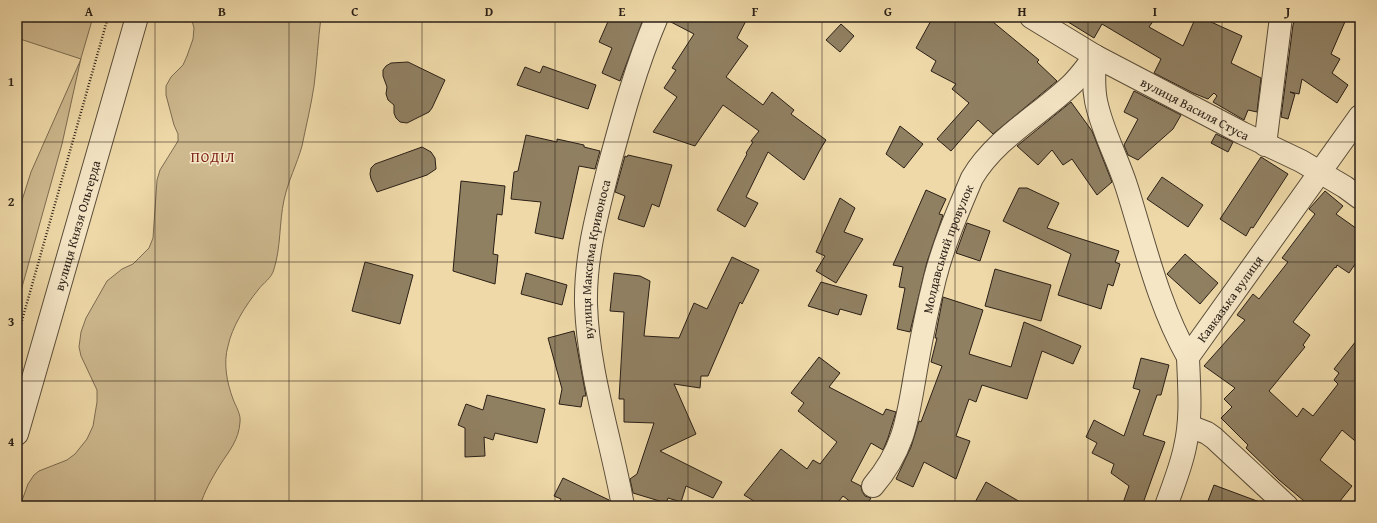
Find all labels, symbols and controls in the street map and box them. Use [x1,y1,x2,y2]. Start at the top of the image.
text: A [85,2,94,21]
text: B [218,2,226,21]
text: C [351,2,359,21]
text: D [485,2,493,21]
text: E [619,2,626,21]
text: F [752,2,759,21]
text: G [884,2,892,21]
text: H [1017,2,1027,21]
text: I [1153,2,1157,21]
text: J [1284,2,1291,21]
text: 1 [8,72,14,91]
street label: вулиця Василя Стуса [1137,72,1253,145]
district label: ПОДІЛ [191,147,235,167]
street label: вулиця Князя Ольгерда [49,157,105,293]
street label: вулиця Максима Кривоноса [576,177,615,340]
street label: Молдавський провулок [918,181,978,315]
text: 2 [8,192,15,211]
street label: Кавказька вулиця [1192,251,1268,346]
text: 3 [8,312,14,331]
text: 4 [8,432,15,451]

